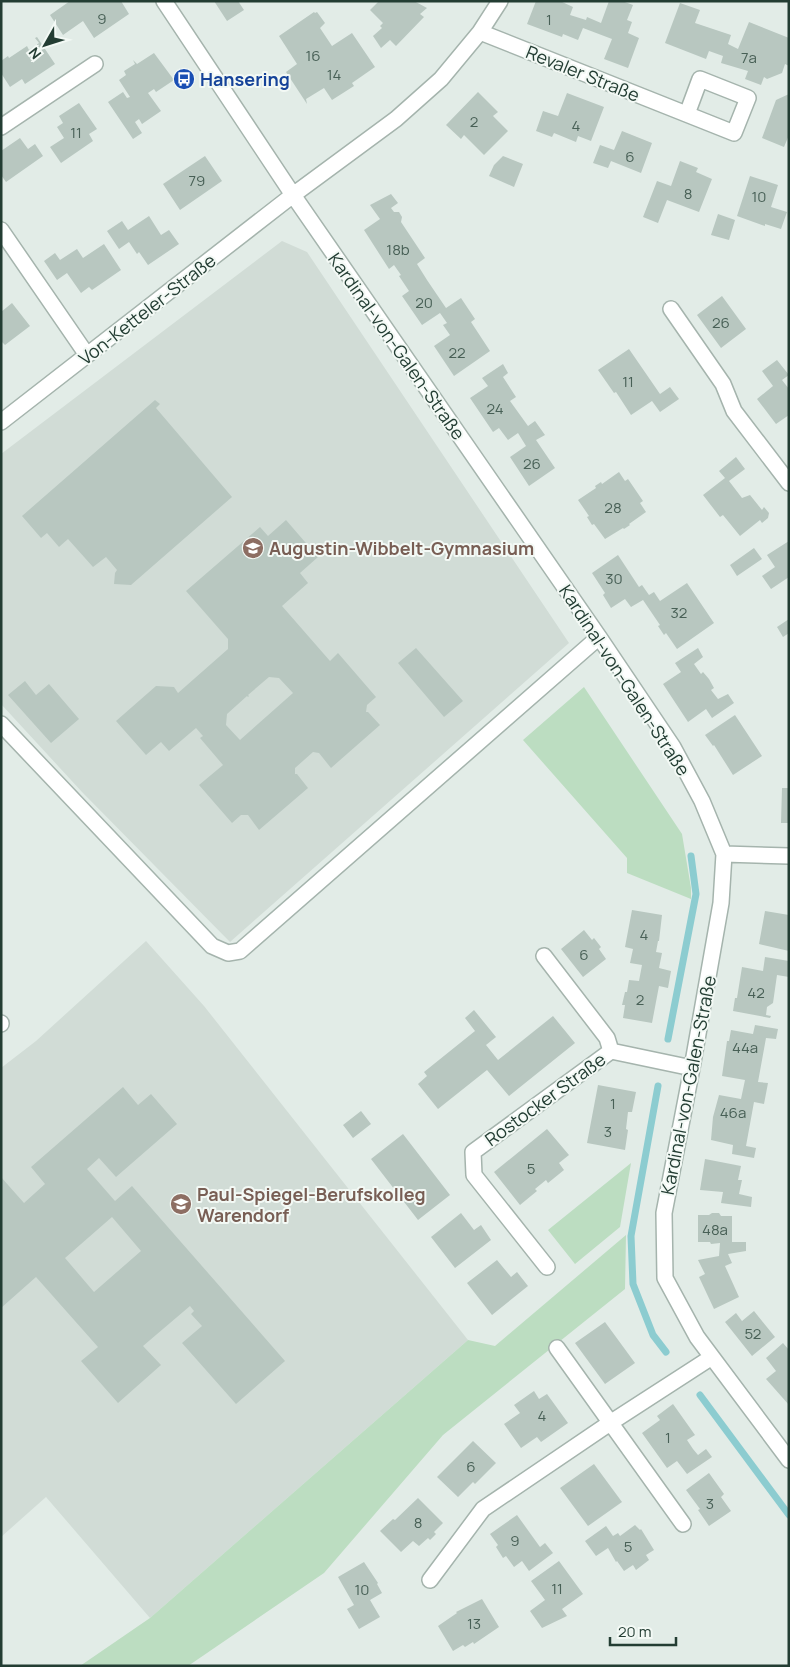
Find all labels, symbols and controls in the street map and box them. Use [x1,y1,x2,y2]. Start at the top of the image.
house number: 9 [97,8,107,29]
house number: 1 [546,9,552,30]
north arrow [20,20,70,70]
street label: Revaler Straße [523,39,643,107]
text: N [24,44,45,63]
house number: 16 [305,45,321,66]
house number: 7a [741,47,757,68]
house number: 14 [327,64,341,85]
bus stop icon: Hansering [172,67,196,91]
place label: Hansering [200,67,290,91]
house number: 2 [470,111,478,132]
house number: 4 [572,115,581,136]
house number: 11 [70,122,82,143]
house number: 6 [625,146,635,167]
house number: 79 [189,170,205,191]
house number: 8 [684,183,692,204]
house number: 10 [752,186,767,207]
house number: 18b [386,239,410,260]
street label: Von-Ketteler-Straße [74,248,220,370]
street label: Kardinal-von-Galen-Straße [323,248,471,444]
house number: 20 [415,292,433,313]
house number: 26 [712,312,730,333]
house number: 22 [448,342,466,363]
house number: 11 [622,371,634,392]
house number: 24 [486,398,504,419]
house number: 26 [523,453,541,474]
house number: 28 [604,497,622,518]
school or university icon: Augustin-Wibbelt-Gymnasium [241,536,265,560]
place label: Augustin-Wibbelt-Gymnasium [269,536,534,560]
house number: 30 [605,568,623,589]
street label: Kardinal-von-Galen-Straße [554,580,696,780]
house number: 32 [671,602,687,623]
house number: 4 [640,924,649,945]
house number: 6 [579,944,589,965]
street label: Kardinal-von-Galen-Straße [655,973,721,1197]
house number: 42 [747,982,765,1003]
house number: 2 [636,989,644,1010]
house number: 44a [732,1037,758,1058]
street label: Rostocker Straße [480,1047,610,1151]
house number: 1 [610,1093,616,1114]
house number: 46a [720,1102,746,1123]
house number: 3 [604,1121,612,1142]
house number: 5 [527,1158,535,1179]
place label: Paul-Spiegel-Berufskolleg Warendorf [197,1182,426,1227]
school or university icon: Paul-Spiegel-Berufskolleg Warendorf [169,1192,193,1216]
house number: 48a [702,1219,728,1240]
house number: 52 [745,1323,761,1344]
house number: 4 [538,1405,547,1426]
house number: 1 [665,1427,671,1448]
house number: 6 [466,1456,476,1477]
house number: 3 [706,1493,714,1514]
house number: 8 [414,1512,422,1533]
house number: 9 [510,1530,520,1551]
house number: 5 [624,1536,632,1557]
house number: 11 [551,1578,563,1599]
house number: 10 [355,1579,370,1600]
house number: 13 [467,1613,481,1634]
scale bar [610,1614,676,1646]
text: 20 m [618,1621,651,1642]

